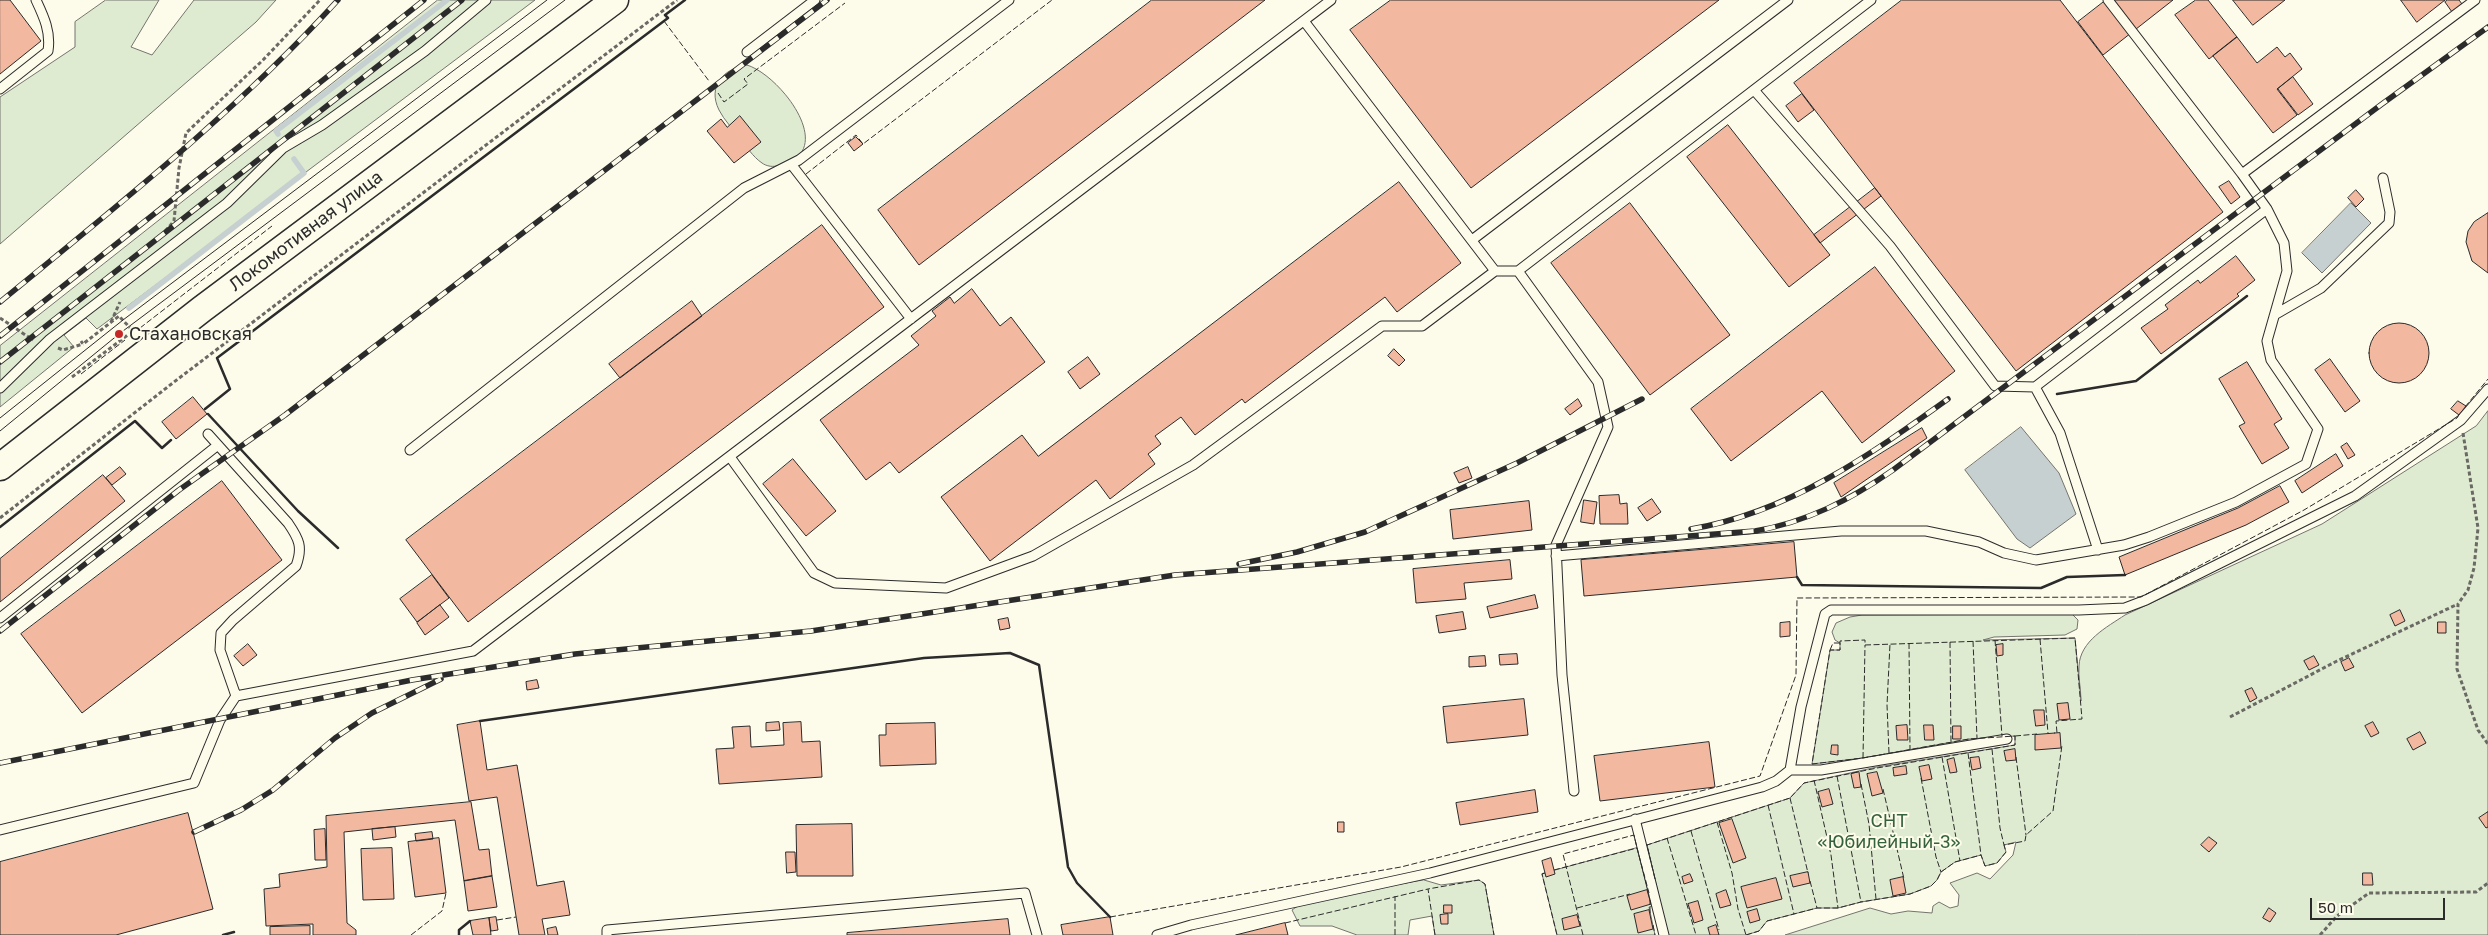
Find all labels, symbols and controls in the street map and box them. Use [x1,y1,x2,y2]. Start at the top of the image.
street label: Локомотивная улица [225,166,387,296]
place label: Стахановская [129,323,252,345]
marker: Стахановская [113,328,125,340]
park label: СНТ «Юбилейный-3» [1817,810,1961,852]
scale bar [2313,888,2448,920]
text: 50 m [2318,898,2353,916]

